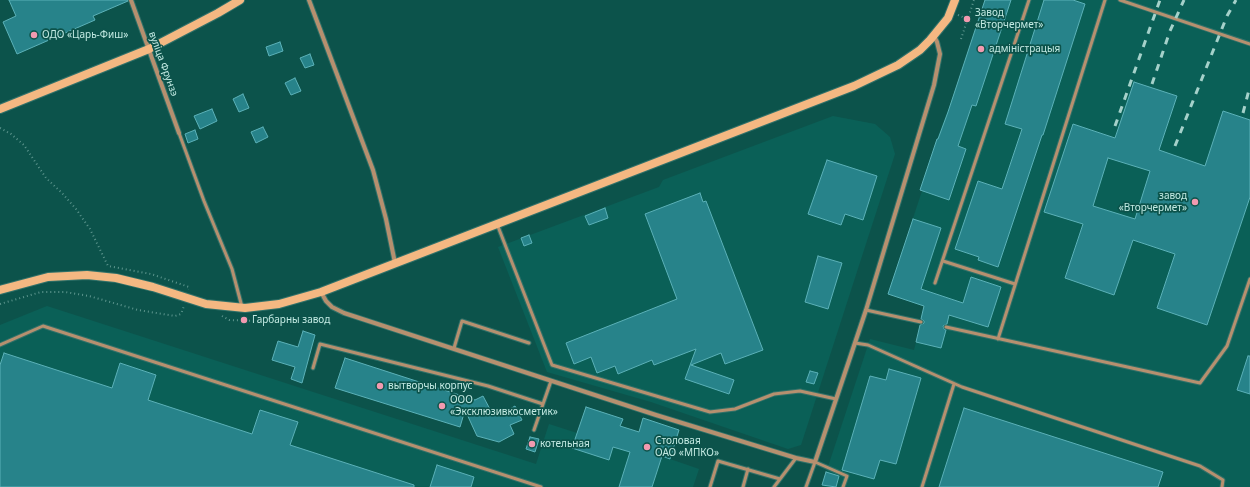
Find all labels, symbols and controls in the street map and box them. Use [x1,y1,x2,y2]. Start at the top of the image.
place label: Завод «Вторчермет» [975,7,1043,30]
marker: Завод «Вторчермет» [962,14,972,24]
place label: ОДО «Царь-Фиш» [42,29,128,41]
marker: ОДО «Царь-Фиш» [29,30,39,40]
street label: вуліца Фрунзэ [146,30,180,98]
place label: адміністрацыя [989,43,1060,55]
marker: адміністрацыя [976,44,986,54]
place label: завод «Вторчермет» [1119,190,1187,214]
marker: завод «Вторчермет» [1190,197,1200,207]
place label: Гарбарны завод [252,314,330,326]
marker: Гарбарны завод [239,315,249,325]
place label: вытворчы корпус [388,380,472,392]
marker: вытворчы корпус [375,381,385,391]
place label: ООО «Эксклюзивкосметик» [450,394,558,418]
marker: ООО «Эксклюзивкосметик» [437,401,447,411]
place label: Столовая ОАО «МПКО» [655,435,719,458]
place label: котельная [540,438,590,450]
marker: котельная [527,439,537,449]
marker: Столовая ОАО «МПКО» [642,442,652,452]

